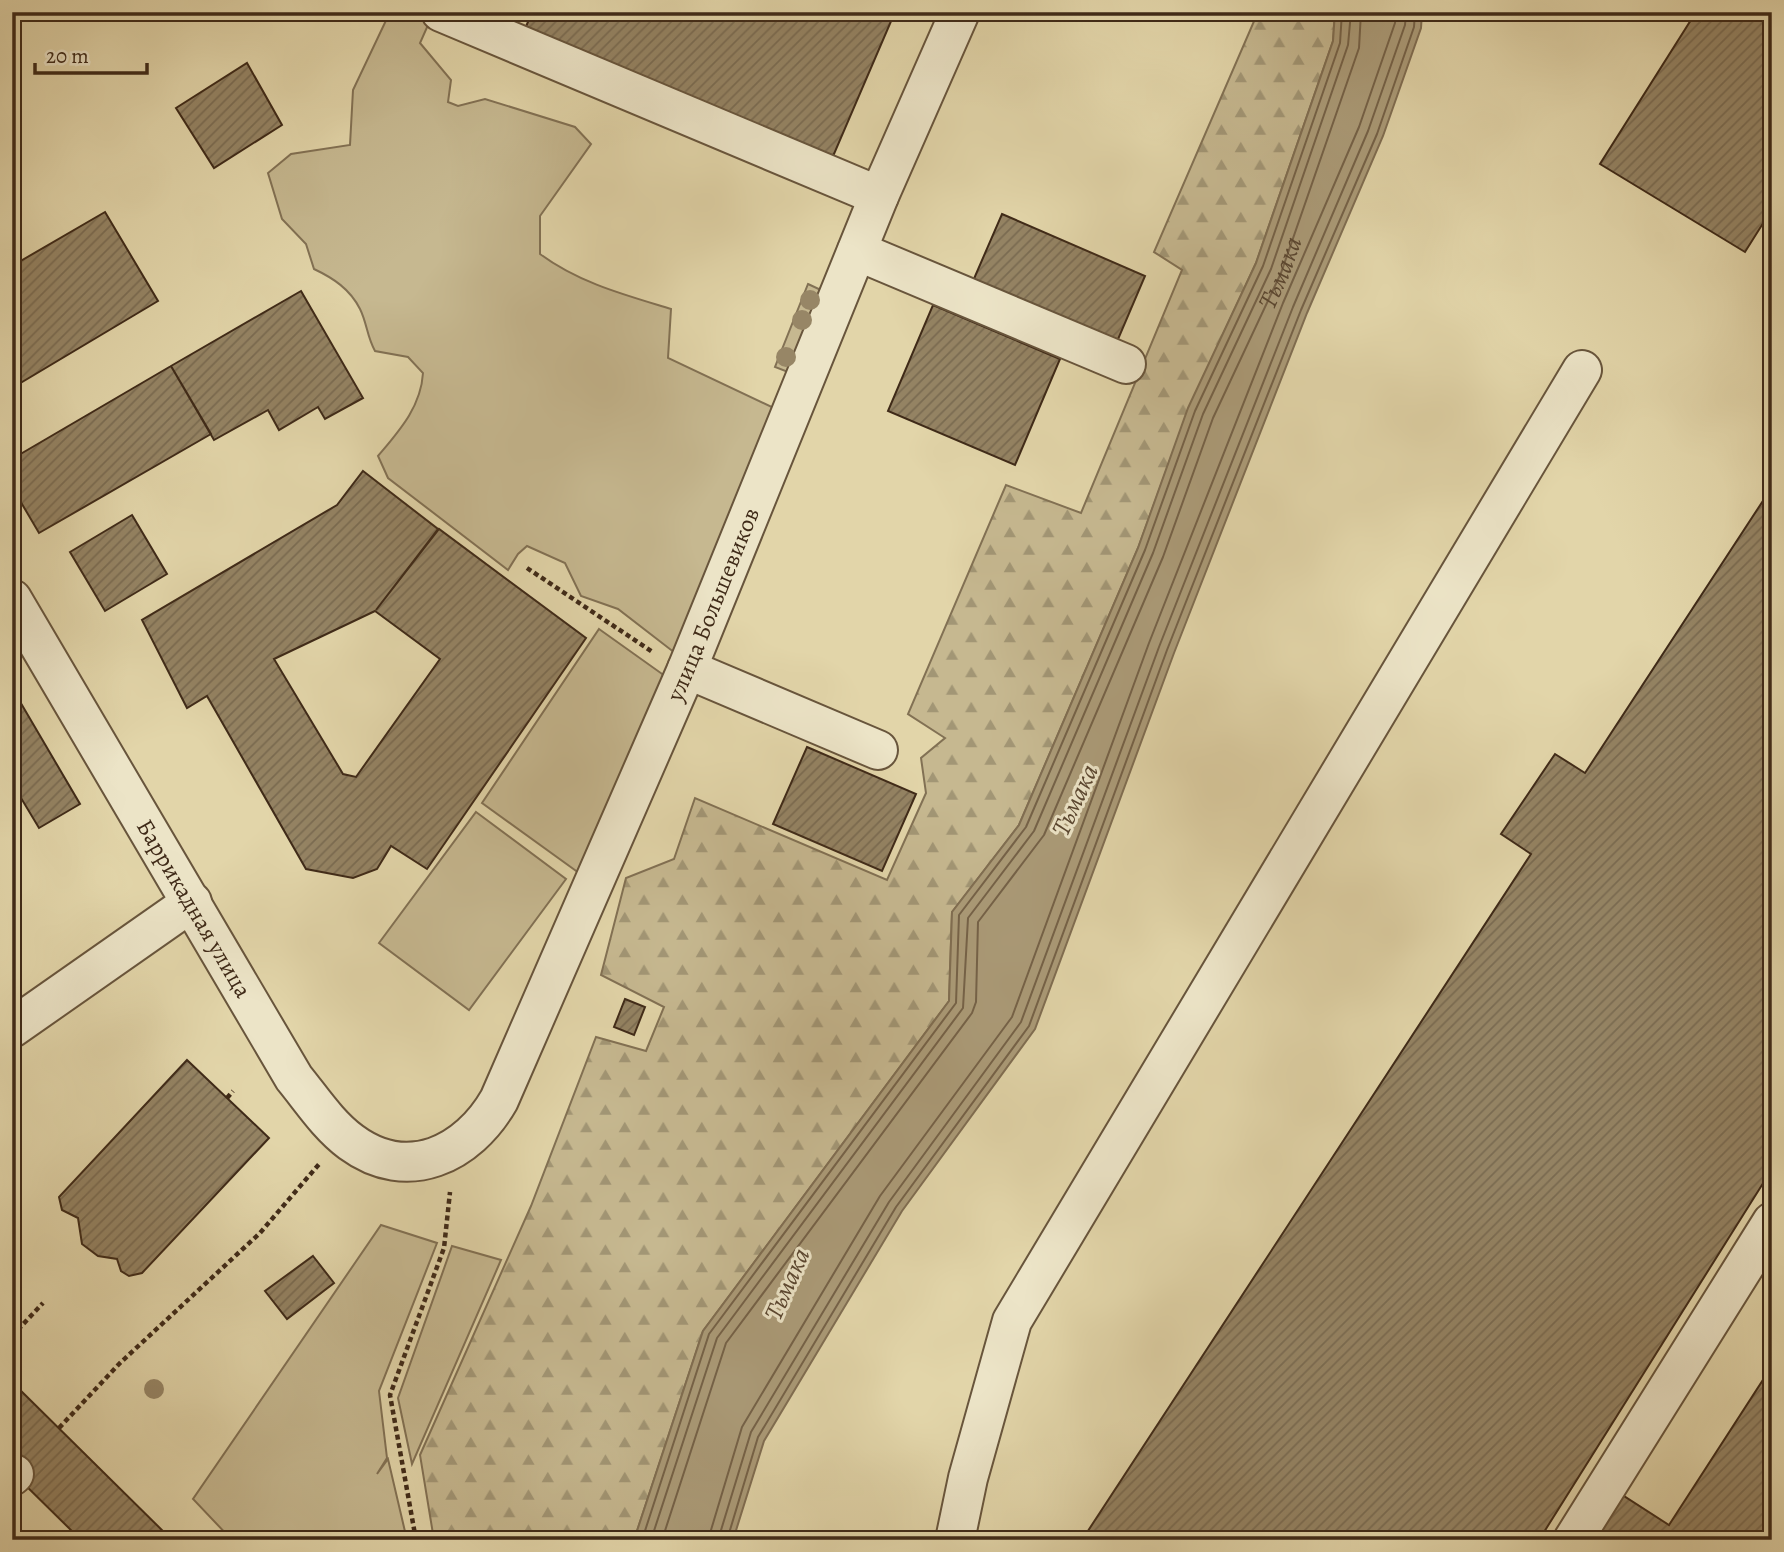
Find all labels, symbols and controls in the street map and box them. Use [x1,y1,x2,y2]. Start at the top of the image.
scale bar [35,32,147,76]
text: 20 m [46,42,89,70]
water label: Тьмака [1249,232,1310,315]
street label: улица Большевиков [658,503,767,707]
water label: Тьмака [1043,758,1107,842]
street label: Баррикадная улица [129,813,259,1004]
water label: Тьмака [756,1242,818,1326]

